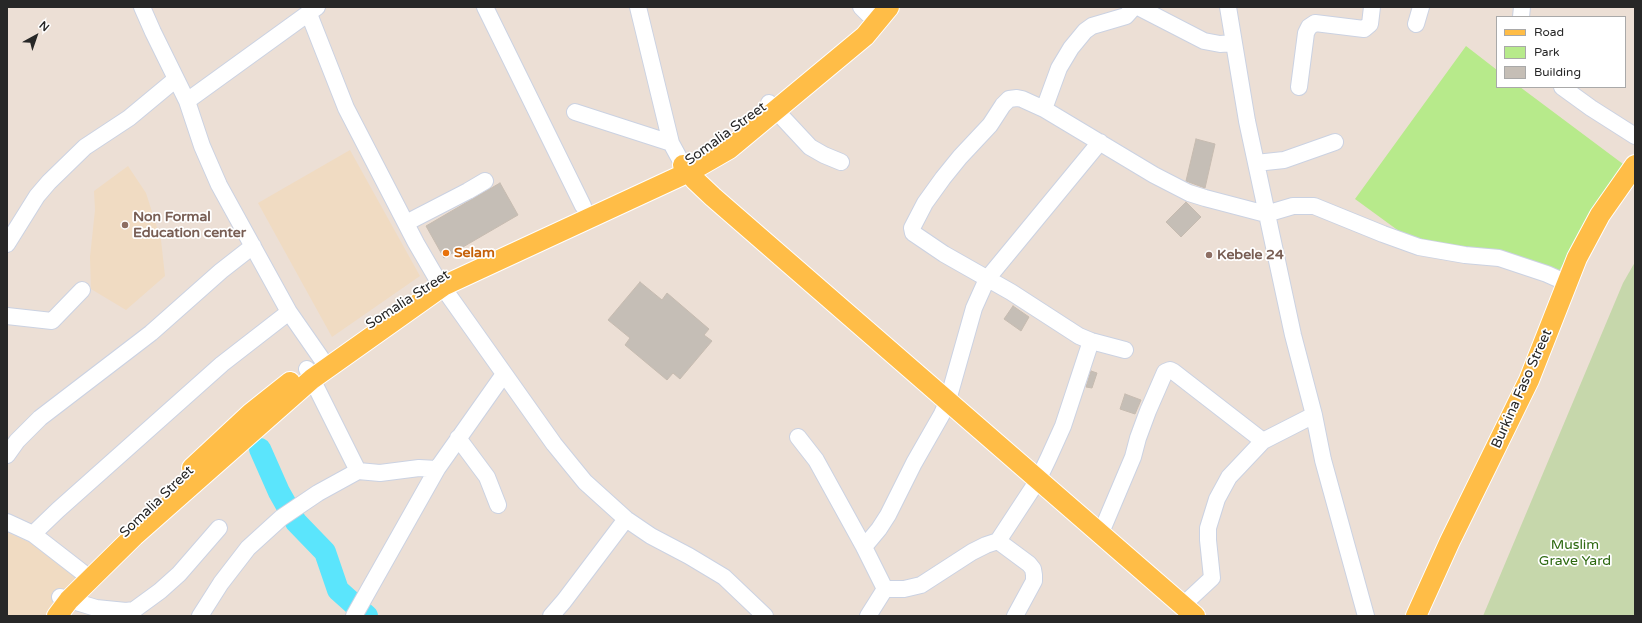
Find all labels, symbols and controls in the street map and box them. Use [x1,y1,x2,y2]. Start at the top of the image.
north arrow [16,16,56,56]
legend [1496,16,1626,88]
text: N [36,19,52,34]
text: Road [1534,25,1564,39]
text: Park [1534,45,1560,59]
text: Building [1534,65,1581,79]
street label: Somalia Street [682,99,770,169]
place label: Non Formal Education center [133,209,246,242]
marker: Non Formal Education center [120,220,130,230]
place label: Selam [454,245,495,261]
place label: Kebele 24 [1217,247,1284,263]
marker: Selam [441,248,451,258]
marker: Kebele 24 [1204,250,1214,260]
street label: Somalia Street [363,267,453,333]
street label: Burkina Faso Street [1488,327,1556,451]
street label: Somalia Street [117,462,197,542]
park label: Muslim Grave Yard [1539,537,1611,570]

